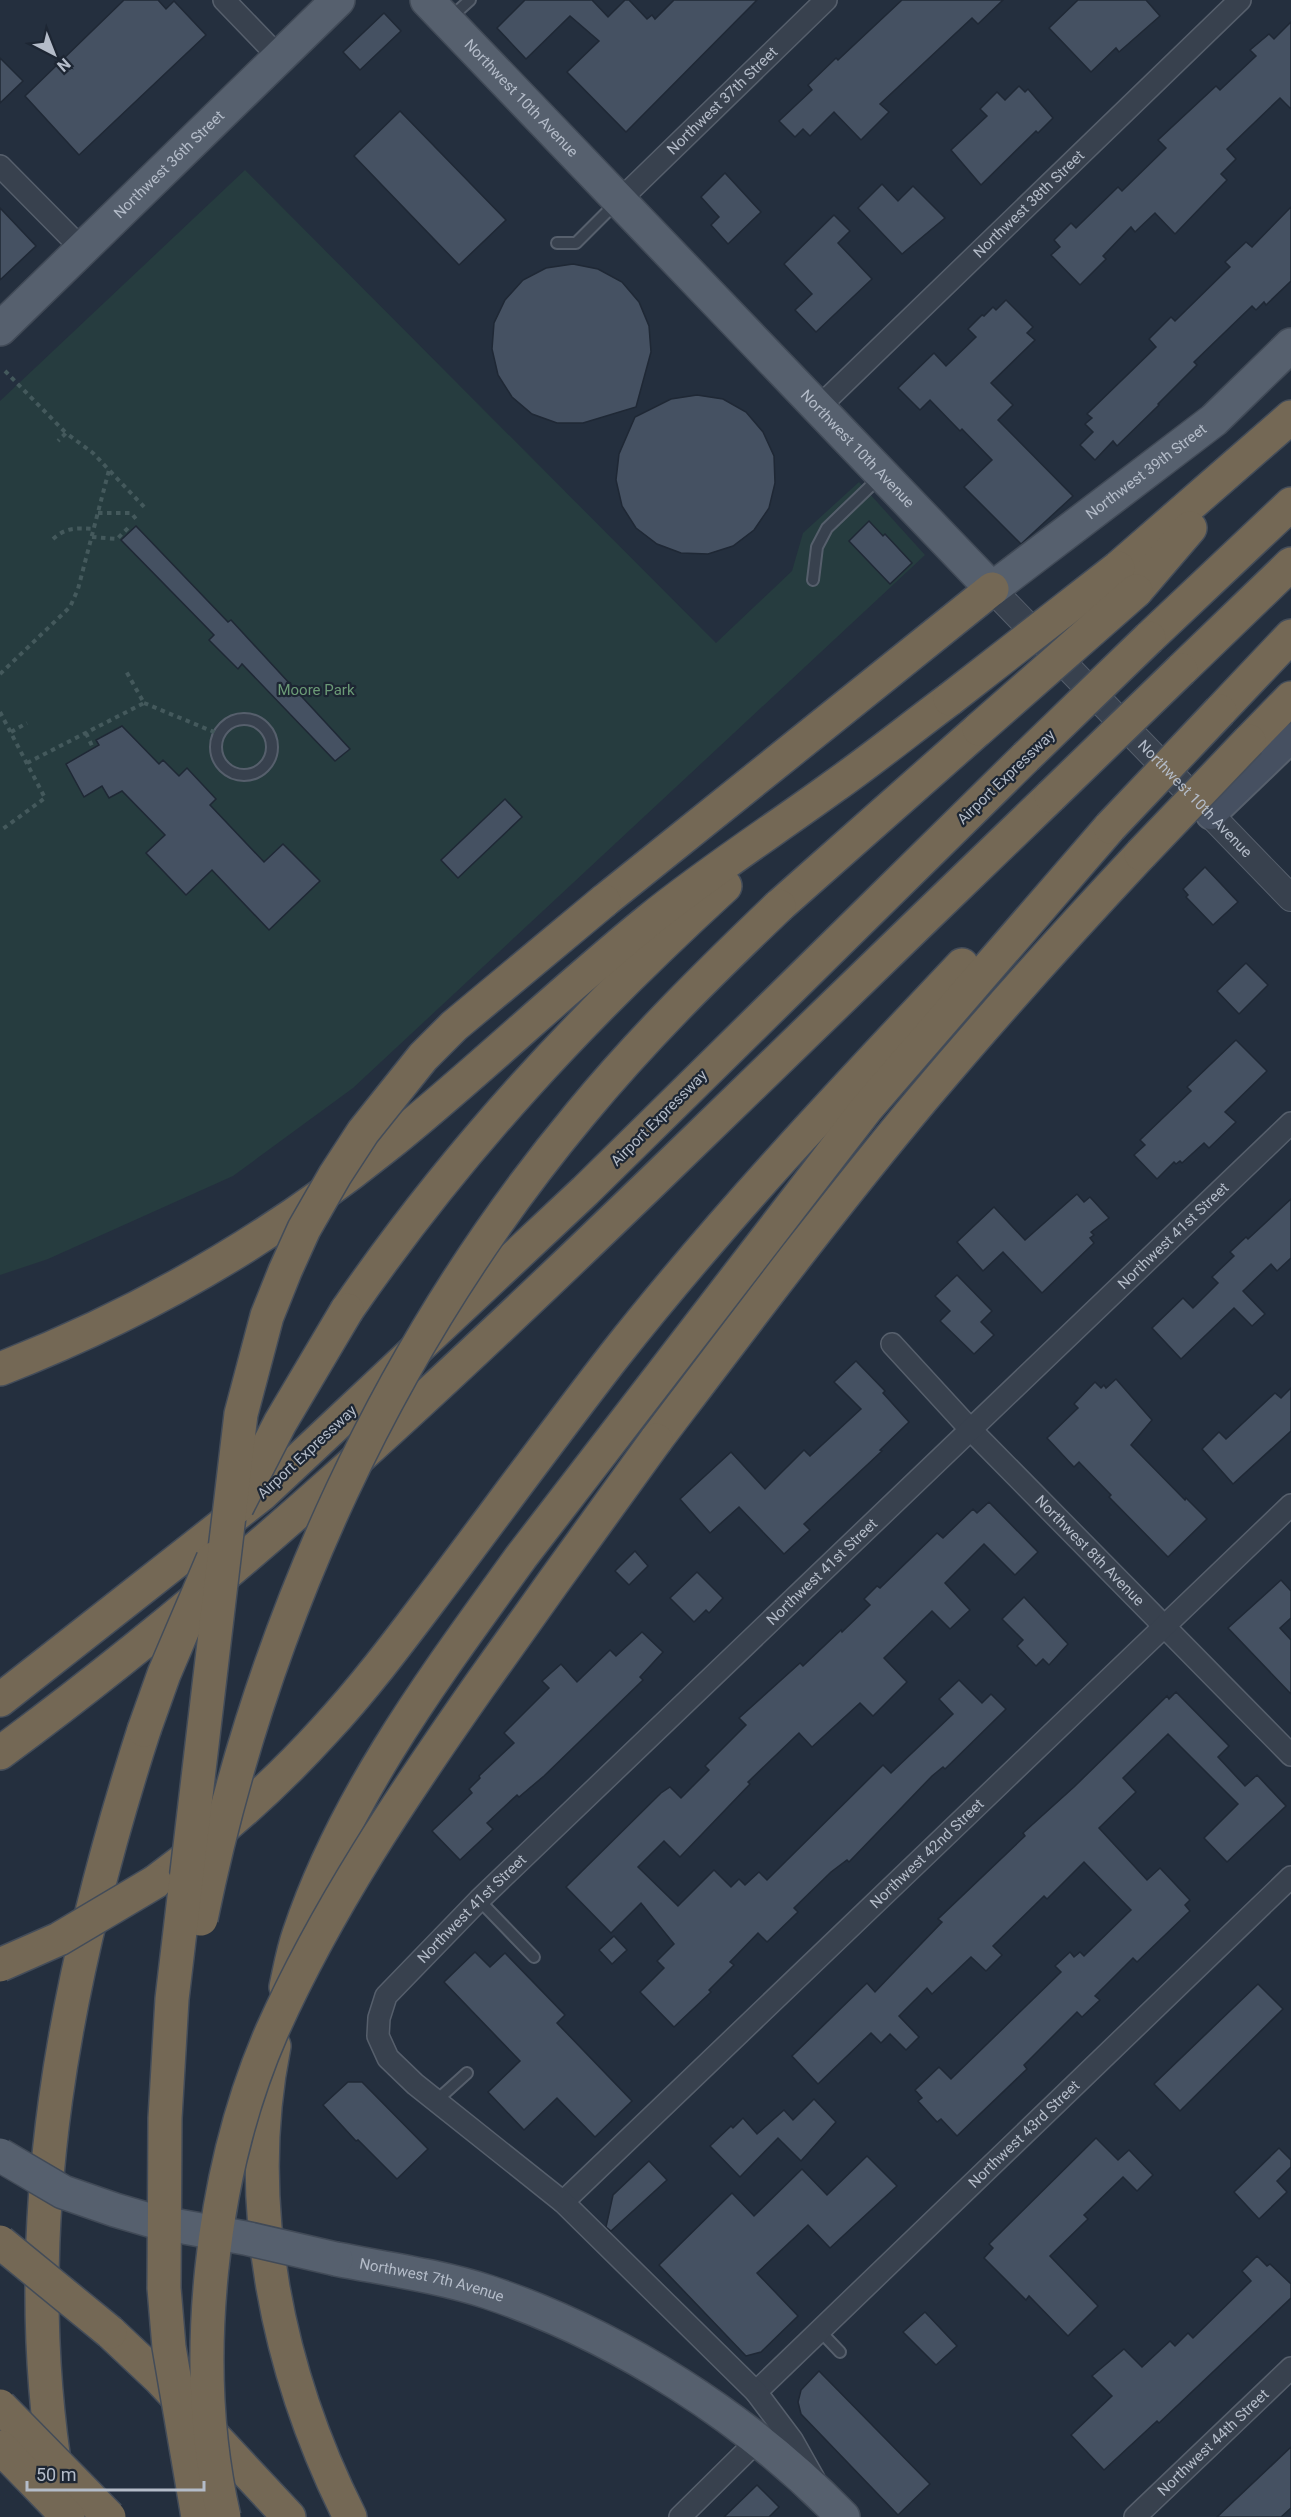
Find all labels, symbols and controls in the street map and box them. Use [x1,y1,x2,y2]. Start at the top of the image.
north arrow [24,24,84,84]
street label: Northwest 10th Avenue [460,35,582,161]
street label: Northwest 37th Street [663,43,781,158]
text: N [53,54,74,76]
street label: Northwest 36th Street [110,107,228,222]
street label: Northwest 38th Street [970,146,1088,262]
street label: Northwest 10th Avenue [797,386,918,512]
street label: Northwest 39th Street [1082,420,1210,523]
park label: Moore Park [277,681,355,699]
street label: Airport Expressway [953,726,1059,828]
street label: Northwest 10th Avenue [1134,736,1256,861]
street label: Airport Expressway [607,1066,711,1170]
street label: Northwest 41st Street [1114,1179,1232,1293]
street label: Airport Expressway [254,1402,360,1502]
street label: Northwest 8th Avenue [1031,1492,1148,1610]
street label: Northwest 41st Street [763,1515,881,1629]
street label: Northwest 42nd Street [866,1795,988,1912]
street label: Northwest 41st Street [414,1851,530,1967]
street label: Northwest 43rd Street [965,2076,1083,2192]
street label: Northwest 7th Avenue [358,2255,506,2306]
street label: Northwest 44th Street [1154,2385,1273,2500]
scale bar [27,2454,204,2492]
text: 50 m [36,2464,76,2485]

